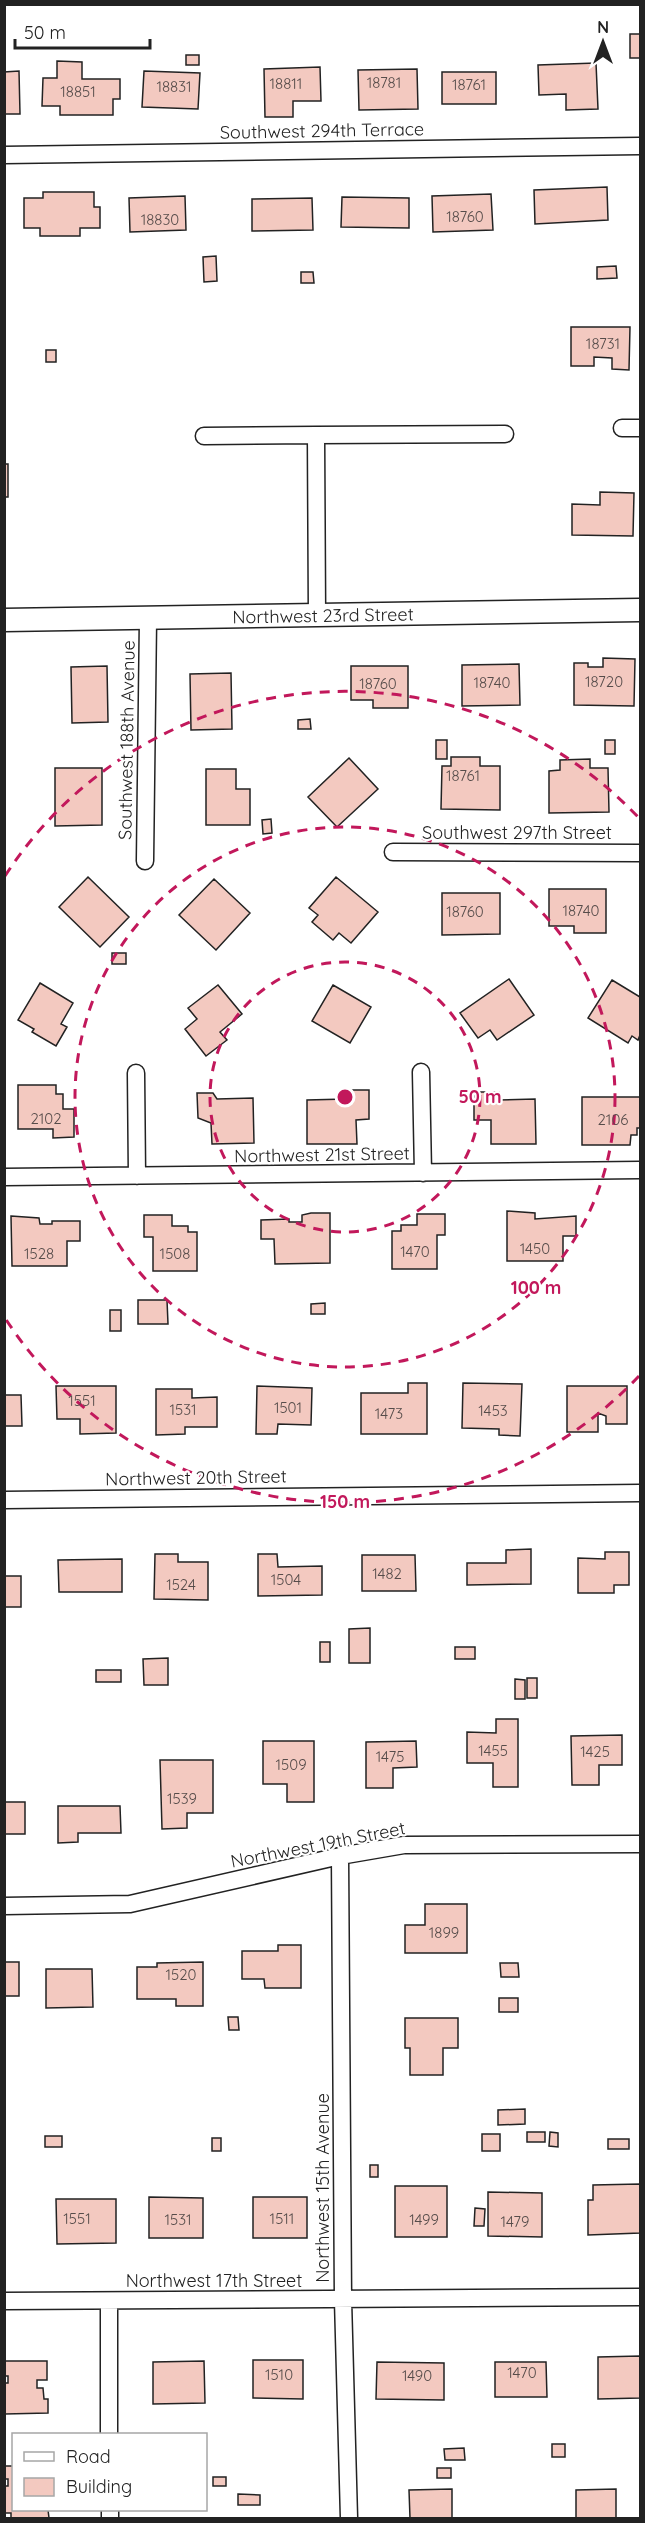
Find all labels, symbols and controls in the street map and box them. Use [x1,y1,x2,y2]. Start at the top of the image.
scale bar [15,12,150,50]
north arrow [573,12,633,72]
text: N [597,17,609,37]
text: 50 m [24,21,66,44]
house number: 18781 [367,73,401,92]
house number: 18811 [270,74,302,93]
house number: 18761 [452,75,486,94]
house number: 18831 [156,77,192,96]
house number: 18851 [60,82,96,101]
street label: Southwest 294th Terrace [220,117,424,144]
house number: 18760 [446,207,484,226]
house number: 18830 [141,210,179,229]
house number: 18731 [586,334,620,353]
street label: Northwest 23rd Street [232,602,414,629]
street label: Southwest 188th Avenue [113,640,140,840]
house number: 18720 [585,672,623,691]
house number: 18740 [473,673,511,692]
house number: 18760 [359,674,397,693]
house number: 18761 [446,766,480,785]
street label: Southwest 297th Street [422,821,612,844]
house number: 18740 [562,901,600,920]
house number: 18760 [446,902,484,921]
text: 50 m [458,1085,502,1108]
centre of rings [335,1087,355,1107]
house number: 2102 [30,1109,62,1128]
house number: 2106 [598,1110,628,1129]
street label: Northwest 21st Street [234,1141,410,1168]
house number: 1450 [520,1239,550,1258]
house number: 1470 [400,1242,430,1261]
house number: 1528 [24,1244,54,1263]
house number: 1508 [160,1244,190,1263]
text: 100 m [511,1276,561,1299]
house number: 1551 [68,1391,96,1410]
house number: 1501 [274,1398,302,1417]
house number: 1531 [169,1400,197,1419]
house number: 1453 [478,1401,508,1420]
house number: 1473 [375,1404,403,1423]
street label: Northwest 20th Street [105,1464,287,1491]
text: 150 m [320,1490,370,1513]
house number: 1482 [372,1564,402,1583]
house number: 1504 [271,1570,301,1589]
house number: 1524 [166,1575,196,1594]
house number: 1455 [478,1741,508,1760]
house number: 1425 [580,1742,610,1761]
house number: 1475 [376,1747,404,1766]
house number: 1509 [275,1755,307,1774]
house number: 1539 [167,1789,197,1808]
street label: Northwest 19th Street [229,1816,407,1873]
house number: 1899 [429,1923,459,1942]
house number: 1520 [166,1965,197,1984]
street label: Northwest 15th Avenue [311,2093,334,2283]
house number: 1551 [63,2209,91,2228]
house number: 1511 [270,2209,294,2228]
house number: 1531 [164,2210,192,2229]
house number: 1499 [409,2210,439,2229]
house number: 1479 [501,2212,529,2231]
street label: Northwest 17th Street [126,2269,302,2292]
house number: 1470 [507,2363,537,2382]
house number: 1510 [265,2365,293,2384]
house number: 1490 [402,2366,432,2385]
legend [12,2433,207,2511]
text: Road [66,2445,111,2468]
text: Building [66,2475,132,2498]

